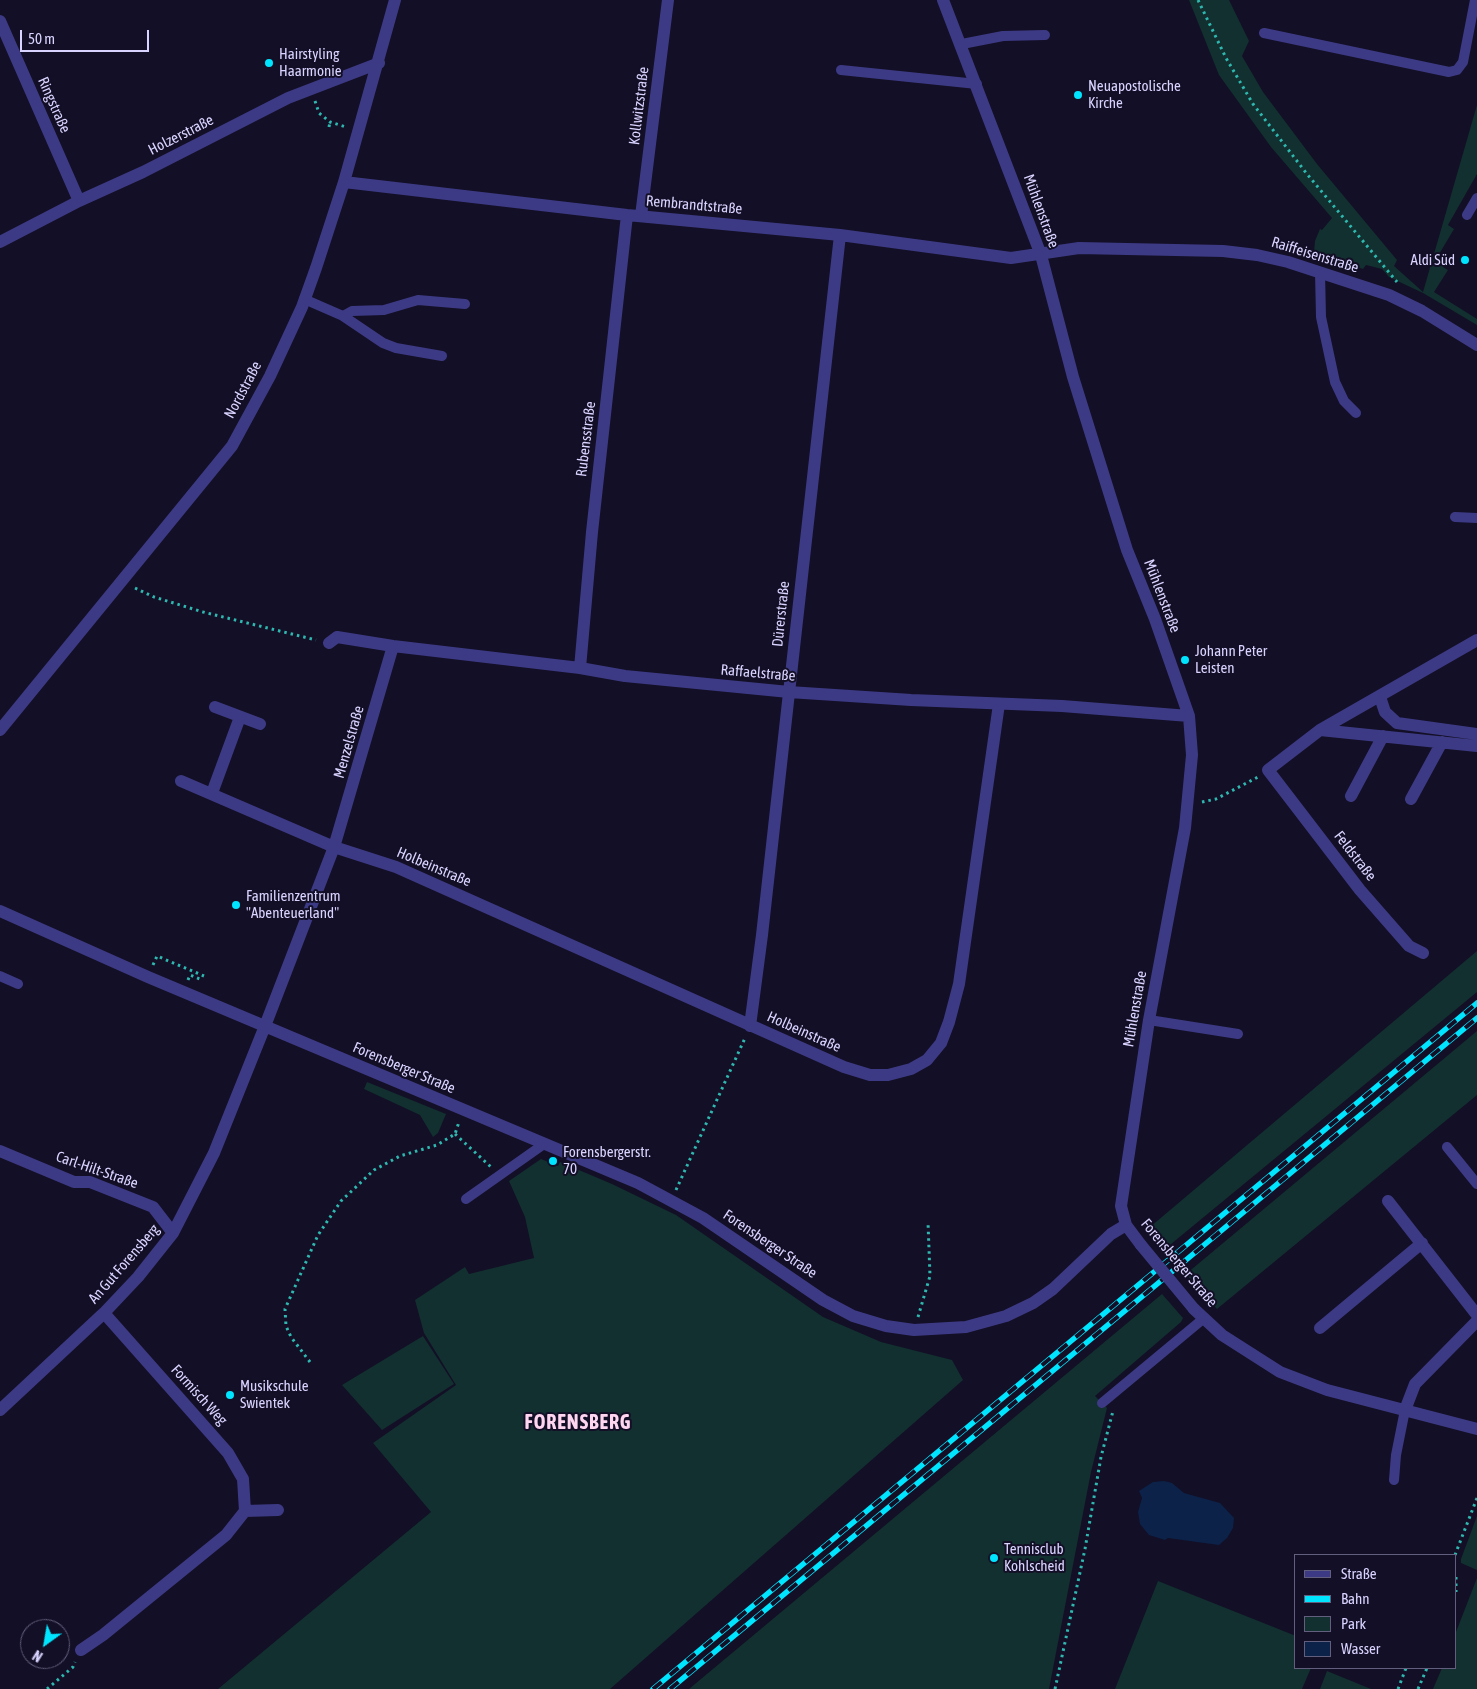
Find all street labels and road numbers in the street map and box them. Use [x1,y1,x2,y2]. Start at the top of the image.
street label: Kollwitzstraße [625,66,653,146]
street label: Ringstraße [34,74,74,136]
street label: Holzerstraße [145,111,217,159]
street label: Mühlenstraße [1019,172,1063,250]
street label: Rembrandtstraße [645,192,743,218]
street label: Raiffeisenstraße [1269,233,1361,277]
street label: Nordstraße [220,358,266,422]
street label: Rubensstraße [572,400,600,478]
street label: Mühlenstraße [1140,557,1184,635]
street label: Dürerstraße [769,580,793,648]
street label: Raffaelstraße [720,661,796,685]
street label: Menzelstraße [330,704,368,780]
street label: Feldstraße [1330,828,1380,884]
street label: Holbeinstraße [394,843,474,891]
street label: Mühlenstraße [1119,969,1151,1049]
street label: Holbeinstraße [764,1008,844,1056]
street label: Forensberger Straße [350,1038,458,1098]
street label: Carl-Hilt-Straße [54,1148,140,1192]
street label: Forensberger Straße [720,1206,820,1282]
street label: Forensberger Straße [1137,1215,1221,1311]
street label: An Gut Forensberg [85,1221,163,1307]
street label: Formisch Weg [167,1361,231,1429]

